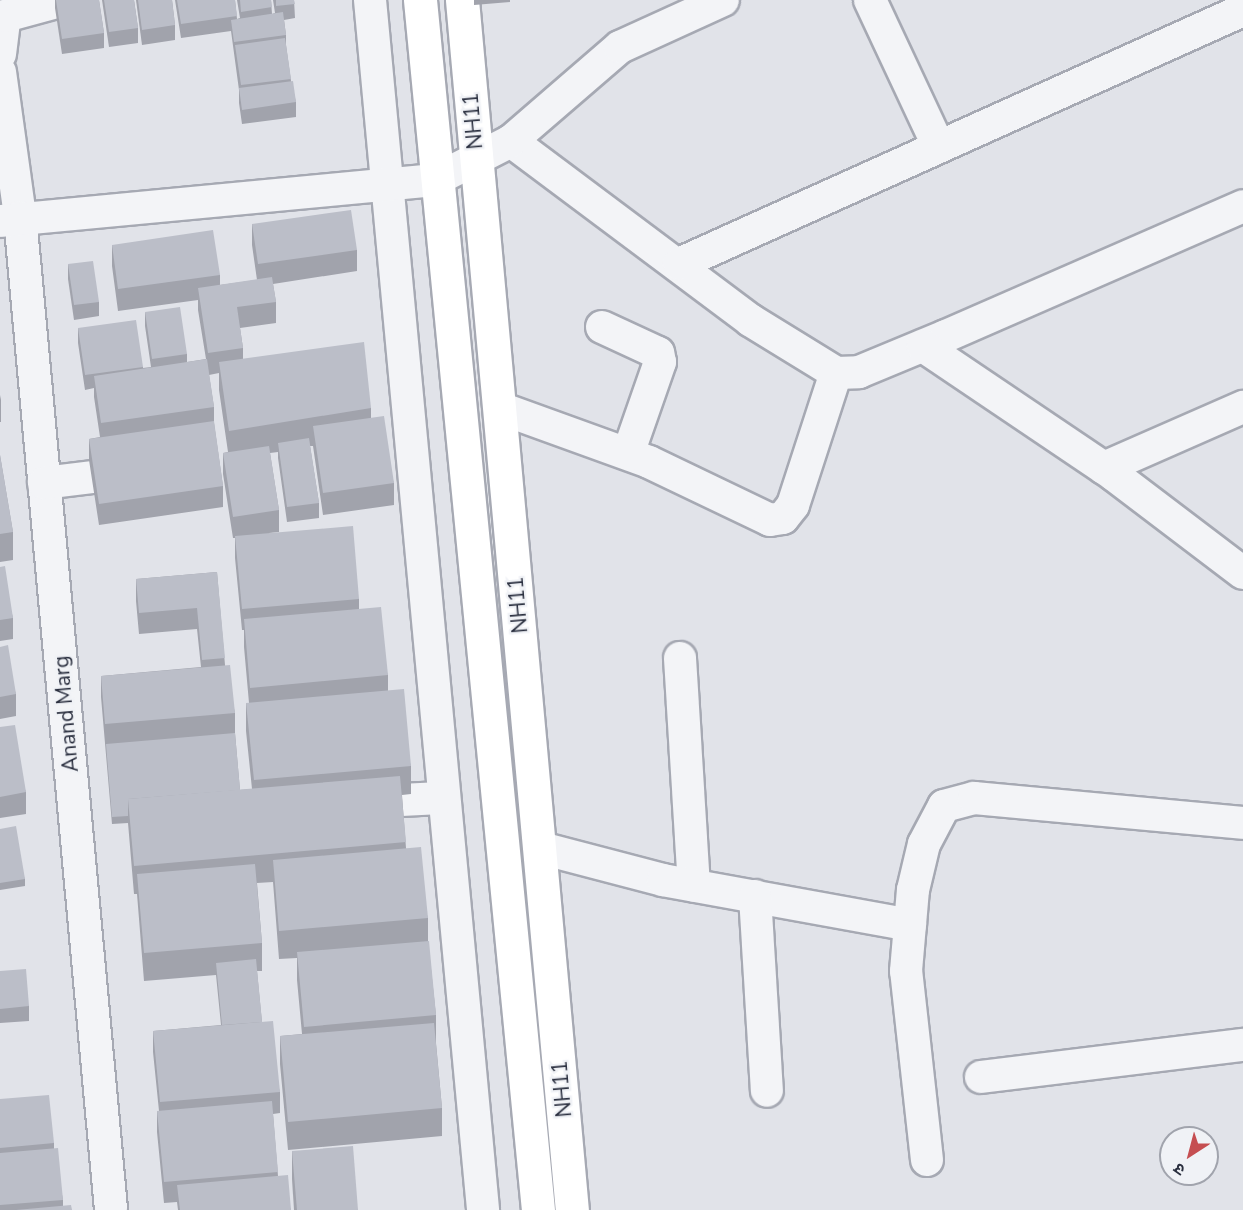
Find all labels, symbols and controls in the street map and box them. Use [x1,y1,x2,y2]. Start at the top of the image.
street label: NH11 [458,92,488,150]
street label: NH11 [503,576,533,634]
street label: Anand Marg [48,655,84,773]
street label: NH11 [547,1060,577,1118]
north arrow [1159,1126,1219,1186]
text: उ [1169,1157,1190,1181]

